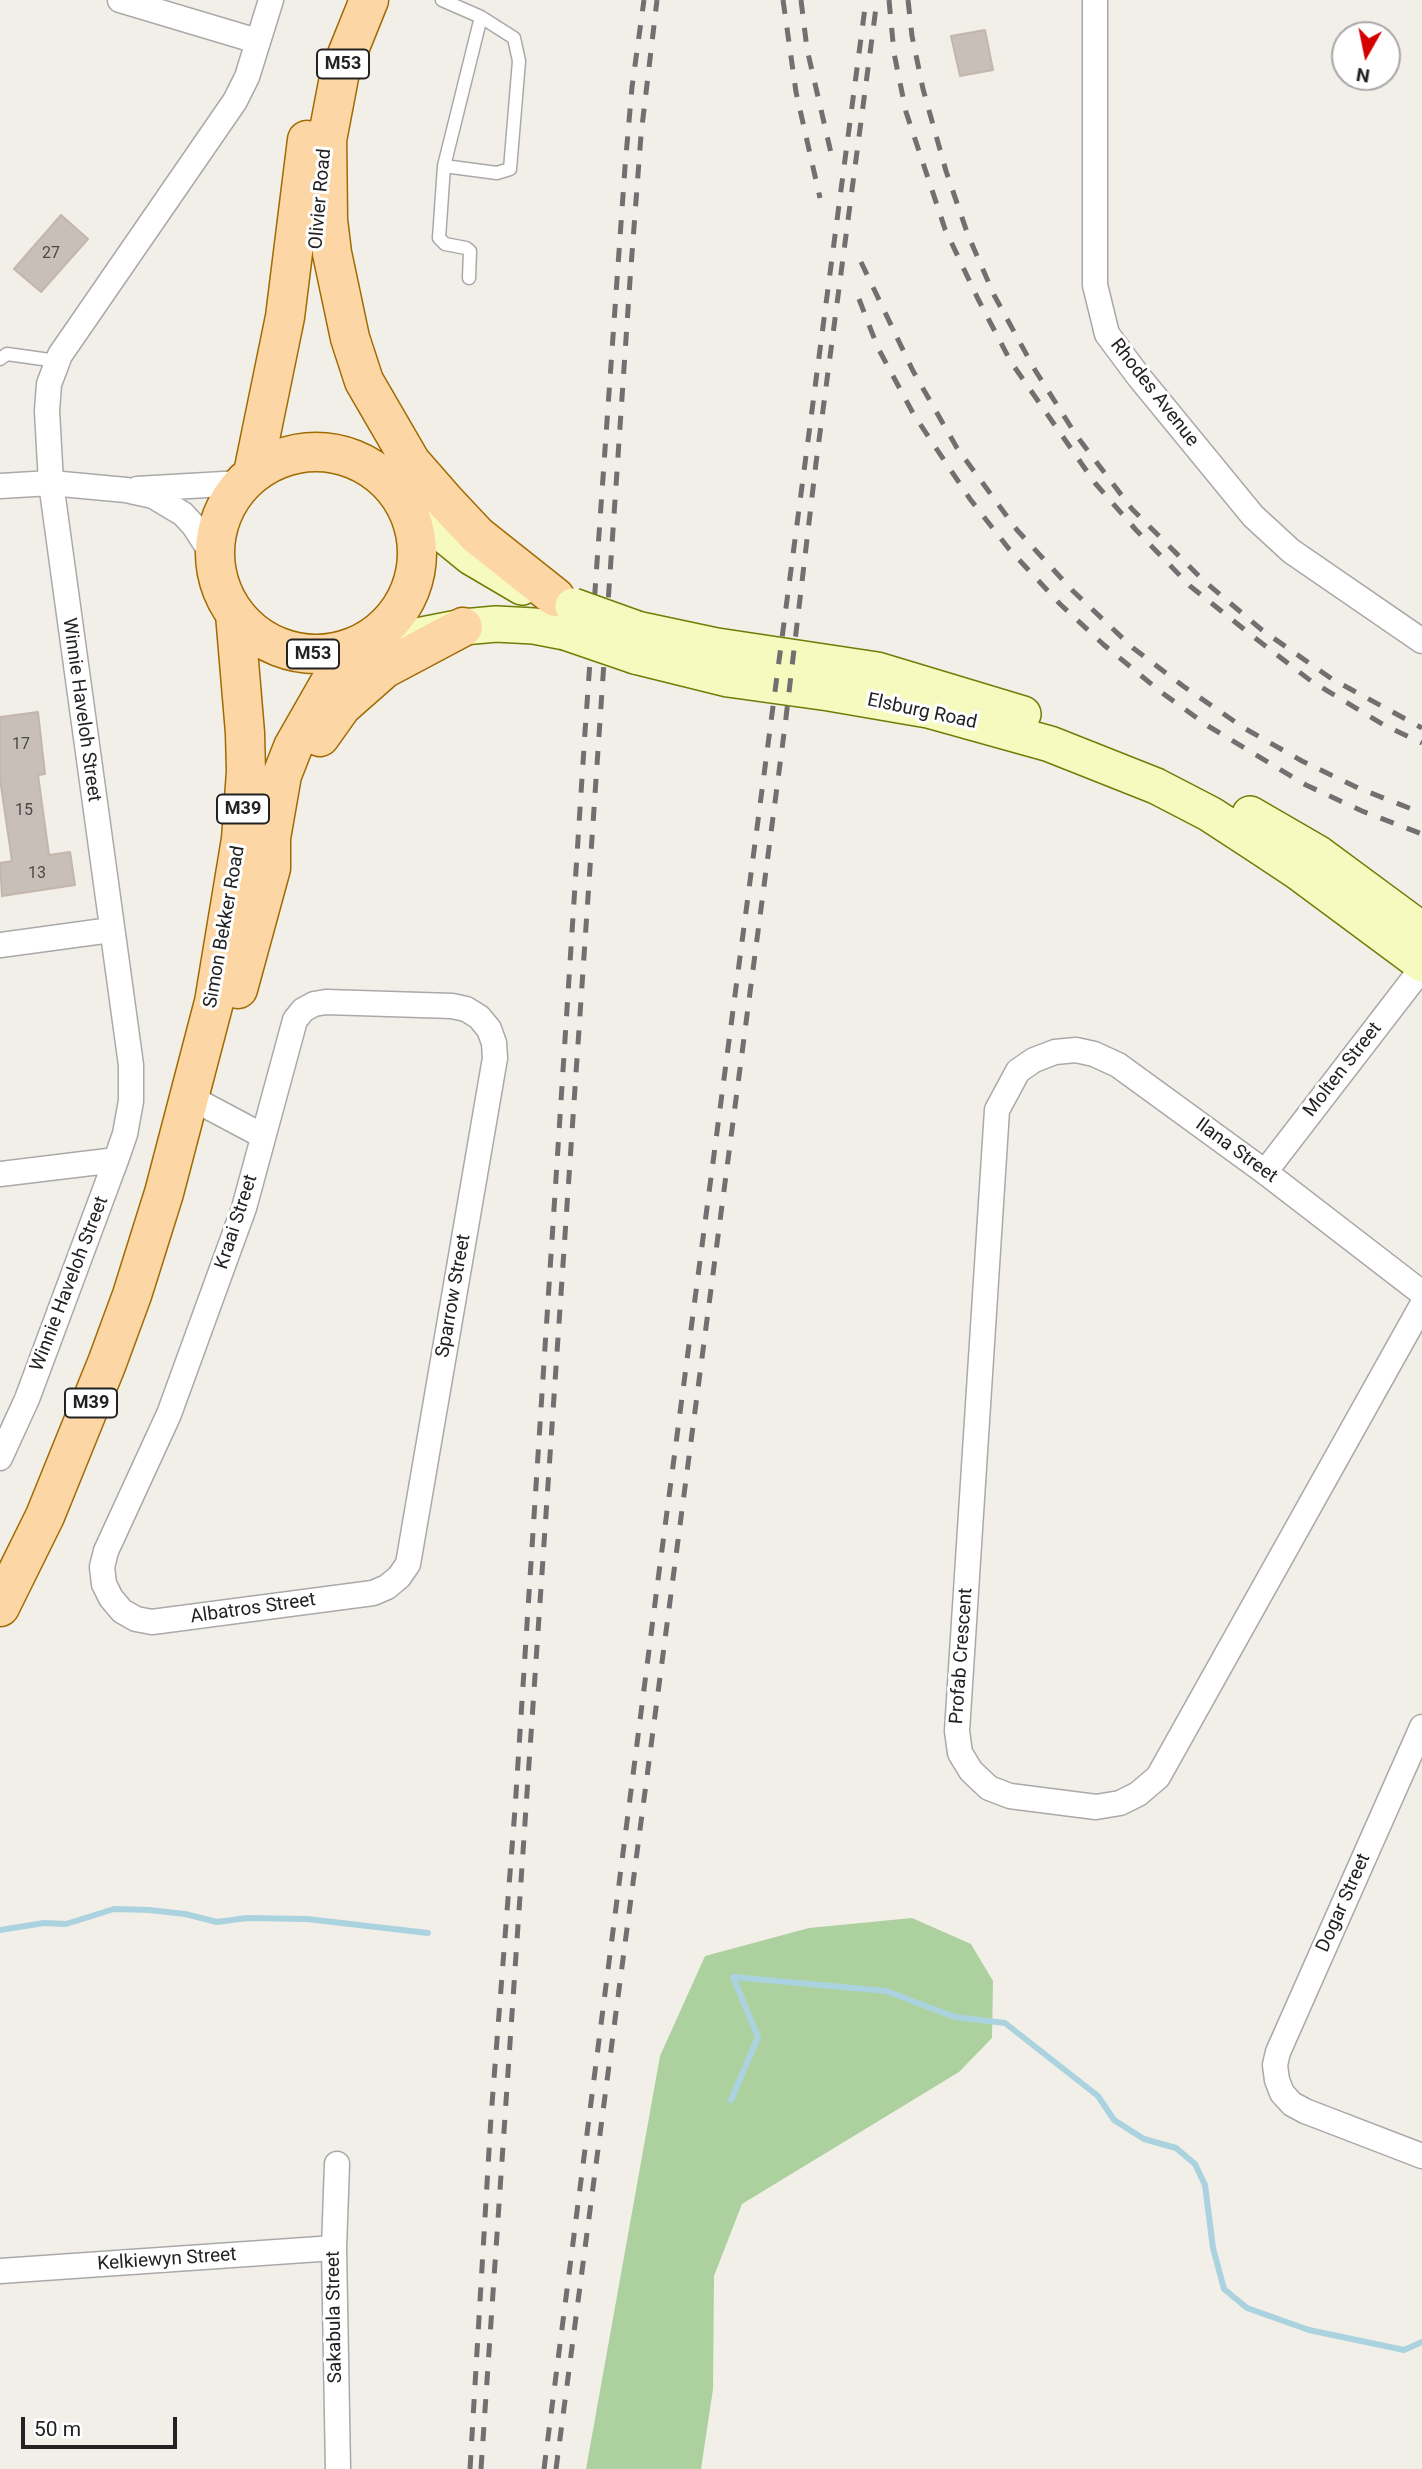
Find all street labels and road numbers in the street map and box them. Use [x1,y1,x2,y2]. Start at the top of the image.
road number: M53 [317,50,369,78]
street label: Olivier Road [305,148,337,250]
street label: Rhodes Avenue [1105,335,1203,451]
street label: Winnie Haveloh Street [57,617,105,803]
road number: M53 [287,640,339,668]
street label: Elsburg Road [865,689,979,735]
road number: M39 [217,794,269,824]
street label: Simon Bekker Road [199,844,251,1010]
street label: Molten Street [1299,1018,1387,1122]
street label: Ilana Street [1191,1114,1281,1188]
street label: Kraai Street [211,1172,263,1272]
street label: Winnie Haveloh Street [26,1193,114,1375]
street label: Sparrow Street [432,1233,476,1359]
road number: M39 [65,1388,117,1418]
street label: Profab Crescent [946,1587,978,1725]
street label: Albatros Street [189,1589,317,1629]
street label: Dogar Street [1312,1850,1376,1956]
street label: Kelkiewyn Street [97,2244,237,2276]
street label: Sakabula Street [322,2251,348,2383]

